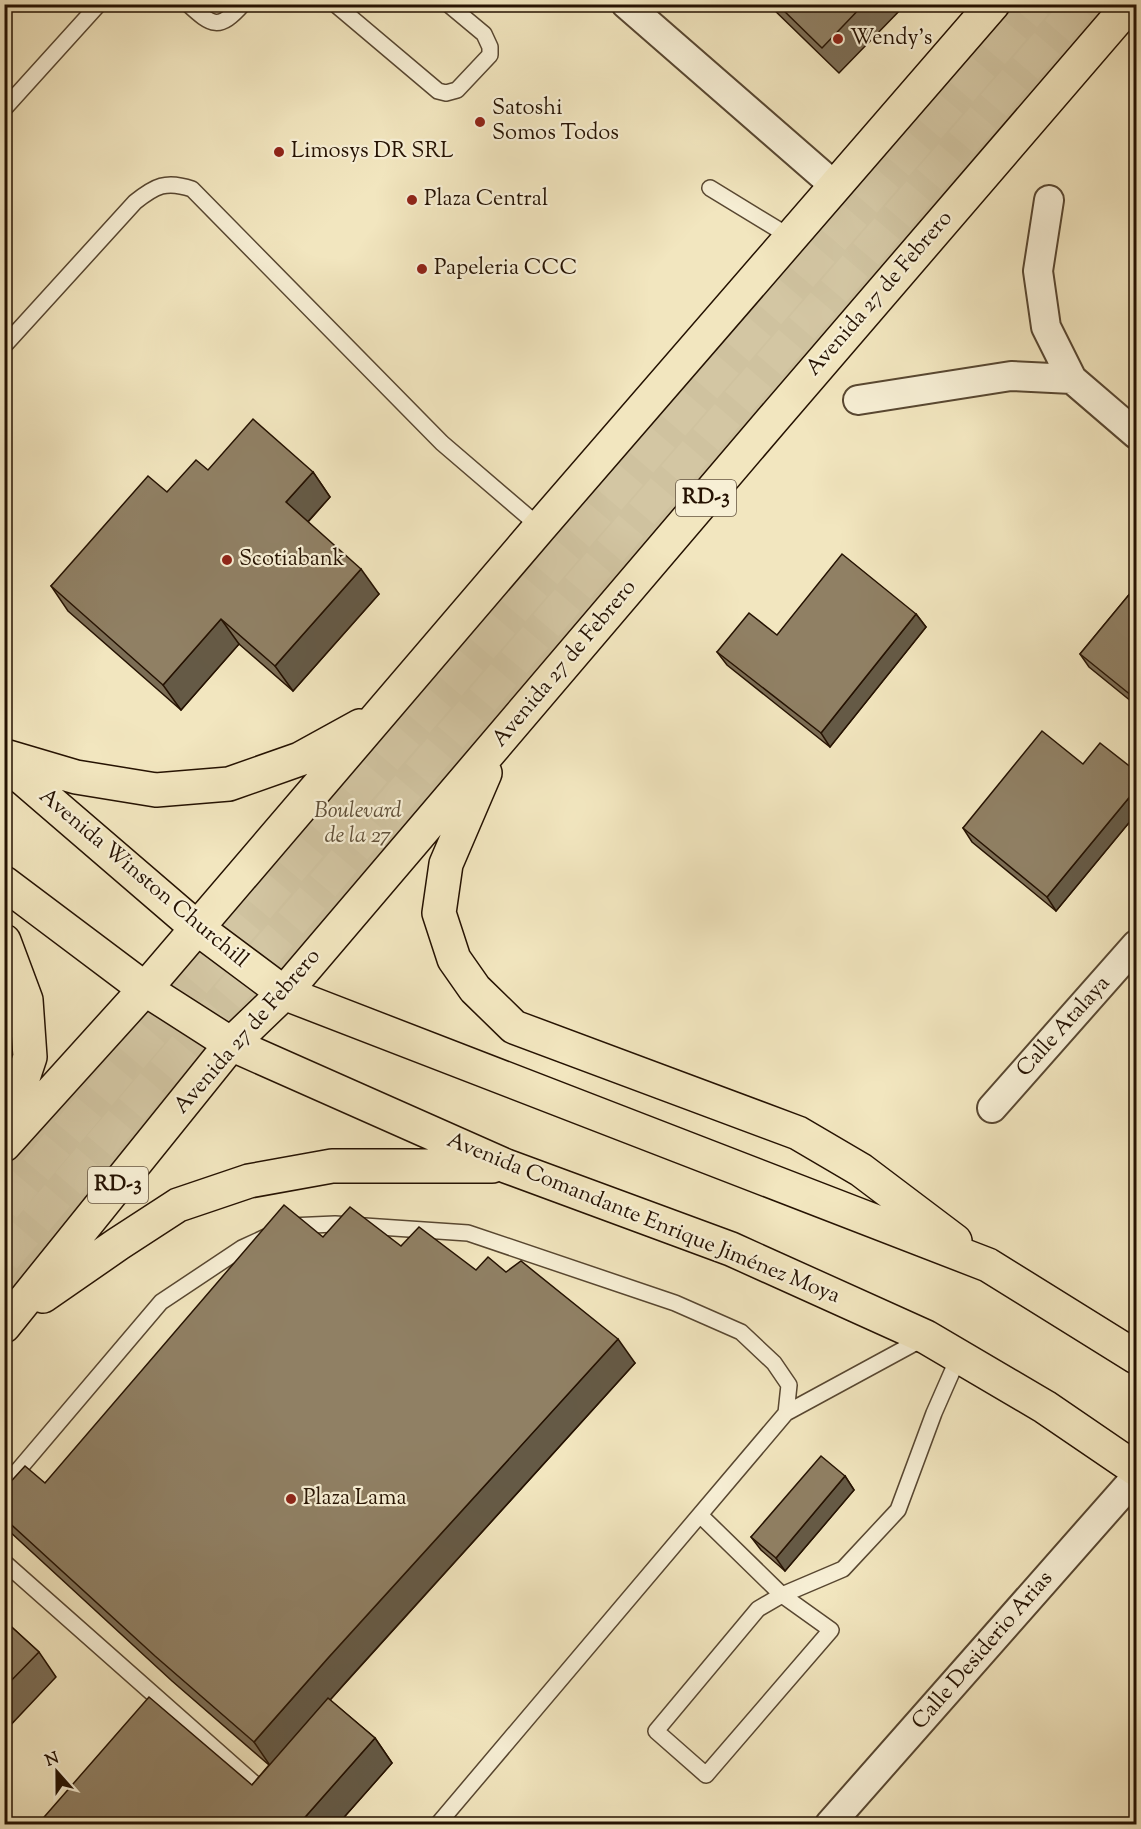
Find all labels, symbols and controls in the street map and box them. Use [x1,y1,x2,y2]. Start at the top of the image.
place label: Wendy's [850,23,932,55]
marker: Wendy's [831,32,845,46]
place label: Satoshi Somos Todos [492,93,619,150]
marker: Satoshi Somos Todos [473,115,487,129]
place label: Limosys DR SRL [291,136,454,168]
marker: Limosys DR SRL [272,145,286,159]
place label: Plaza Central [424,184,548,216]
marker: Plaza Central [405,193,419,207]
street label: Avenida 27 de Febrero [799,204,961,384]
place label: Papeleria CCC [434,253,577,285]
marker: Papeleria CCC [415,262,429,276]
road number: RD-3 [676,480,736,516]
place label: Scotiabank [239,544,345,576]
marker: Scotiabank [220,553,234,567]
street label: Avenida 27 de Febrero [485,573,645,755]
street label: Avenida Winston Churchill [31,782,255,976]
park label: Boulevard de la 27 [314,796,402,853]
street label: Avenida 27 de Febrero [167,942,329,1122]
street label: Calle Atalaya [1010,969,1118,1085]
street label: Avenida Comandante Enrique Jiménez Moya [442,1125,844,1313]
road number: RD-3 [88,1167,148,1203]
place label: Plaza Lama [303,1483,407,1515]
marker: Plaza Lama [284,1492,298,1506]
street label: Calle Desiderio Arias [905,1565,1061,1737]
north arrow [27,1742,87,1802]
text: N [42,1747,63,1773]

